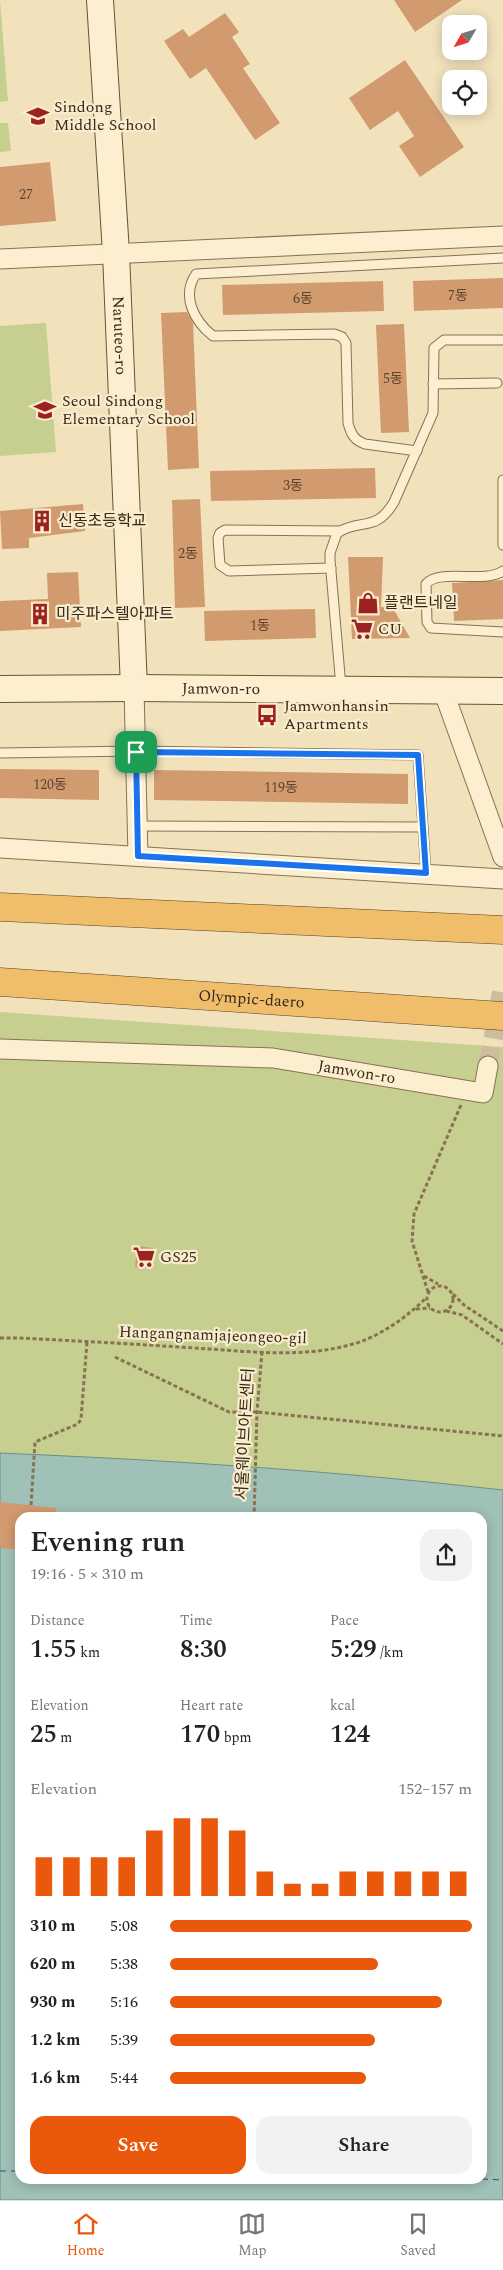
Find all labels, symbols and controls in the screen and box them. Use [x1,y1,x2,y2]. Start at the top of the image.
north arrow [442,15,488,60]
map controls [442,15,487,115]
button: locate [442,70,487,115]
place label: Sindong Middle School [54,95,157,137]
school or university icon: Sindong Middle School [25,103,51,129]
house number: 27 [19,184,33,205]
house number: 7동 [448,285,468,306]
house number: 6동 [293,288,313,309]
street label: Naruteo-ro [106,295,133,375]
house number: 5동 [383,368,403,389]
place label: Seoul Sindong Elementary School [62,389,195,431]
school or university icon: Seoul Sindong Elementary School [32,397,58,423]
house number: 3동 [283,475,303,496]
building icon: 신동초등학교 [29,508,55,534]
place label: 신동초등학교 [58,509,146,533]
house number: 2동 [178,543,198,564]
shop icon: 플랜트네일 [355,590,381,616]
place label: 플랜트네일 [384,591,458,615]
building icon: 미주파스텔아파트 [27,601,53,627]
place label: 미주파스텔아파트 [56,602,174,626]
house number: 1동 [250,615,270,636]
supermarket icon: CU [349,616,375,642]
place label: CU [378,617,402,641]
street label: Jamwon-ro [182,676,260,701]
place label: Jamwonhansin Apartments [284,694,389,736]
bus stop icon: Jamwonhansin Apartments [254,702,280,728]
pin [115,731,157,773]
icon: arrive [122,738,150,766]
house number: 120동 [33,774,67,795]
house number: 119동 [264,777,298,798]
street label: Olympic-daero [197,983,305,1015]
street label: Jamwon-ro [316,1054,397,1090]
supermarket icon: GS25 [131,1244,157,1270]
place label: GS25 [160,1245,197,1269]
street label: Hangangnamjajeongeo-gil [119,1320,307,1350]
street label: 서울웨이브아트센터 [230,1367,260,1501]
text: Evening run [30,1521,185,1564]
button: share [420,1529,472,1581]
text: 19:16 · 5 × 310 m [30,1562,144,1586]
text: Distance [30,1610,85,1631]
text: Time [180,1610,213,1631]
text: Pace [330,1610,359,1631]
text: 1.55 [30,1631,77,1669]
text: 8:30 [180,1631,227,1669]
text: 5:29 [330,1631,377,1669]
text: km [77,1642,100,1663]
text: /km [377,1642,404,1663]
text: Elevation [30,1695,89,1716]
text: Heart rate [180,1695,243,1716]
text: kcal [330,1695,355,1716]
text: 25 [30,1716,57,1754]
text: 170 [180,1716,220,1754]
text: 124 [330,1716,370,1754]
text: m [57,1727,72,1748]
text: bpm [220,1727,252,1748]
text: Elevation [30,1777,97,1801]
text: 152–157 m [398,1777,472,1801]
text: 310 m [30,1914,75,1938]
text: 5:08 [110,1914,138,1938]
text: 620 m [30,1952,75,1976]
text: 5:38 [110,1952,138,1976]
text: 930 m [30,1990,75,2014]
text: 5:16 [110,1990,138,2014]
text: 1.2 km [30,2028,80,2052]
text: 5:39 [110,2028,138,2052]
text: 1.6 km [30,2066,80,2090]
text: 5:44 [110,2066,138,2090]
button: Save [30,2116,246,2174]
button: Share [256,2116,472,2174]
tab: Home [67,2210,105,2261]
tab: Map [238,2210,267,2261]
tab: Saved [400,2210,436,2261]

